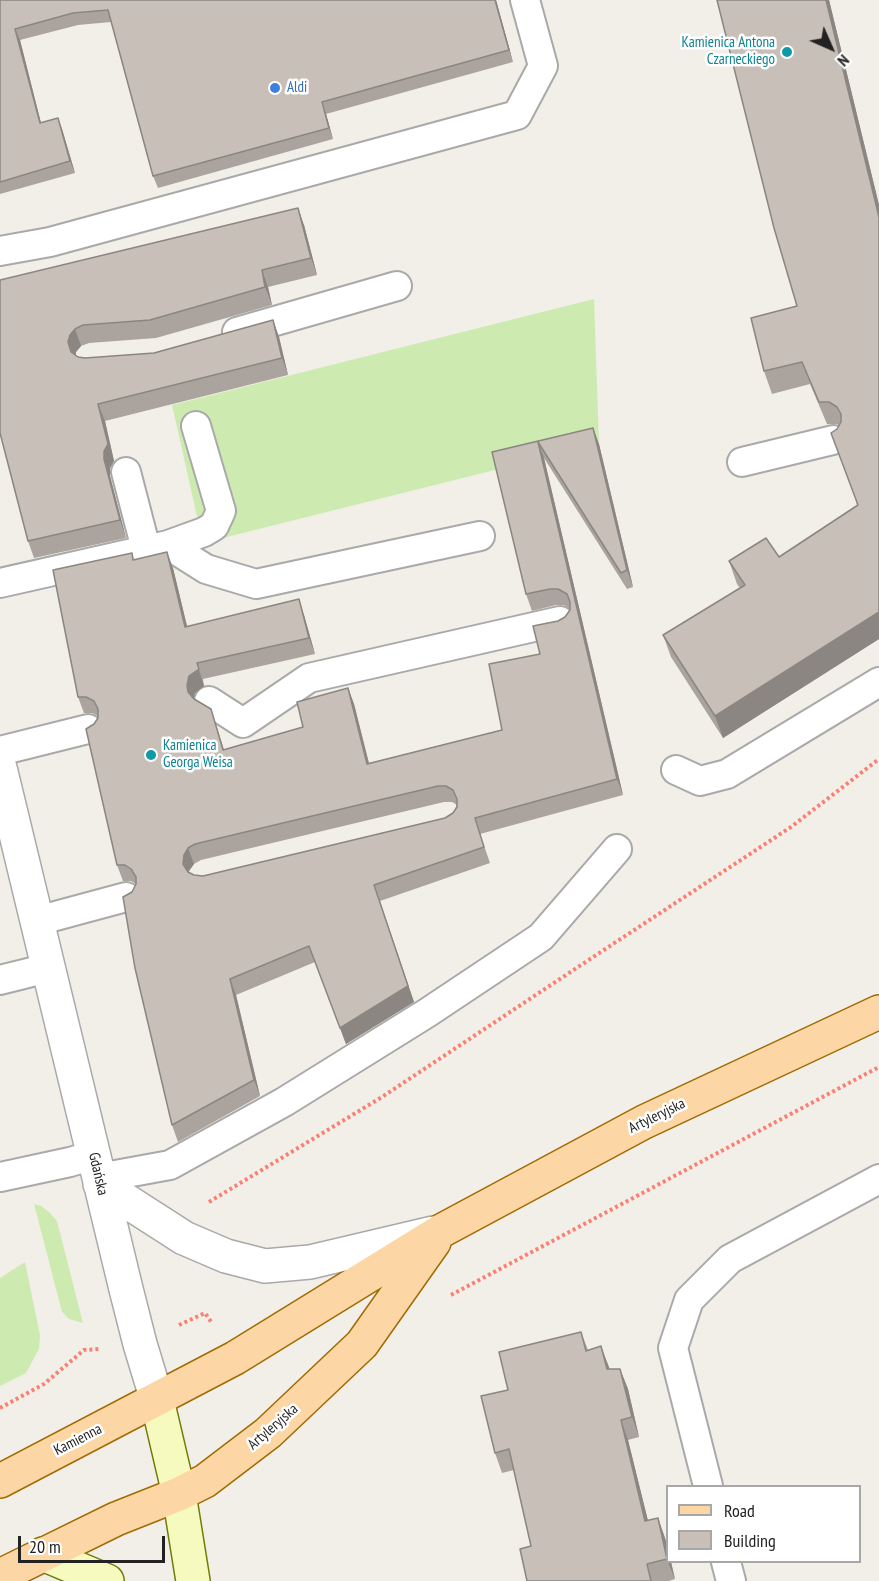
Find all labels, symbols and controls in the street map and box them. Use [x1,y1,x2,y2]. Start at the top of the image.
north arrow [801,18,861,78]
place label: Kamienica Antona Czarneckiego [682,34,775,69]
marker: Kamienica Antona Czarneckiego [780,45,794,59]
text: N [834,51,854,71]
place label: Aldi [287,79,307,97]
marker: Aldi [268,81,282,95]
place label: Kamienica Georga Weisa [163,737,233,772]
marker: Kamienica Georga Weisa [144,748,158,762]
street label: Artyleryjska [626,1095,688,1137]
street label: Gdańska [84,1151,112,1197]
street label: Artyleryjska [244,1400,302,1454]
street label: Kamienna [51,1420,105,1460]
legend [666,1485,861,1563]
text: Road [724,1499,755,1522]
scale bar [21,1524,168,1562]
text: Building [724,1529,776,1552]
text: 20 m [29,1535,61,1558]

